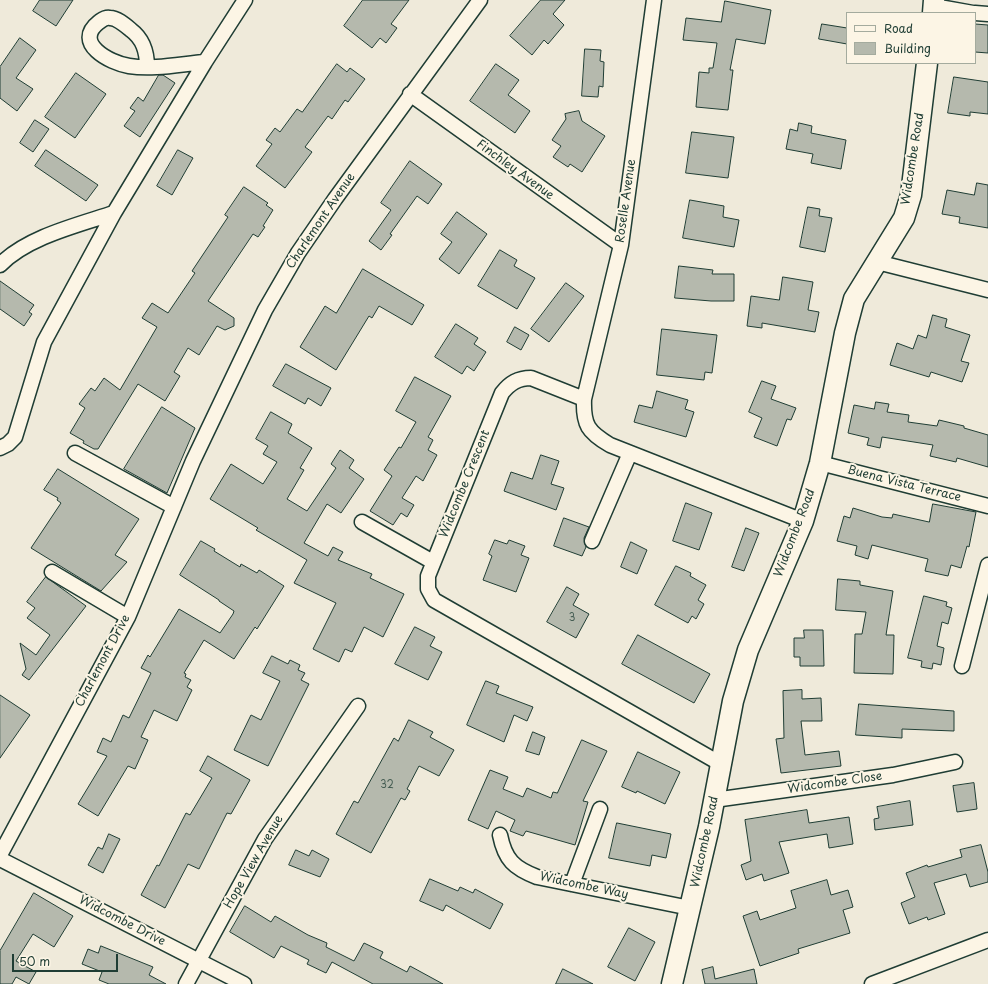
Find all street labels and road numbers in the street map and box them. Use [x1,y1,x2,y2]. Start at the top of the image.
street label: Widcombe Road [899,112,927,206]
street label: Finchley Avenue [473,137,557,203]
street label: Roselle Avenue [613,158,639,244]
street label: Charlemont Avenue [284,170,358,272]
street label: Widcombe Crescent [437,428,493,540]
street label: Buena Vista Terrace [846,463,962,505]
street label: Widcombe Road [772,487,818,579]
street label: Charlemont Drive [73,613,133,709]
street label: Widcombe Close [787,769,883,797]
street label: Widcombe Road [688,795,722,889]
street label: Hope View Avenue [221,813,287,911]
street label: Widcombe Way [538,870,630,902]
street label: Widcombe Drive [76,893,168,949]

